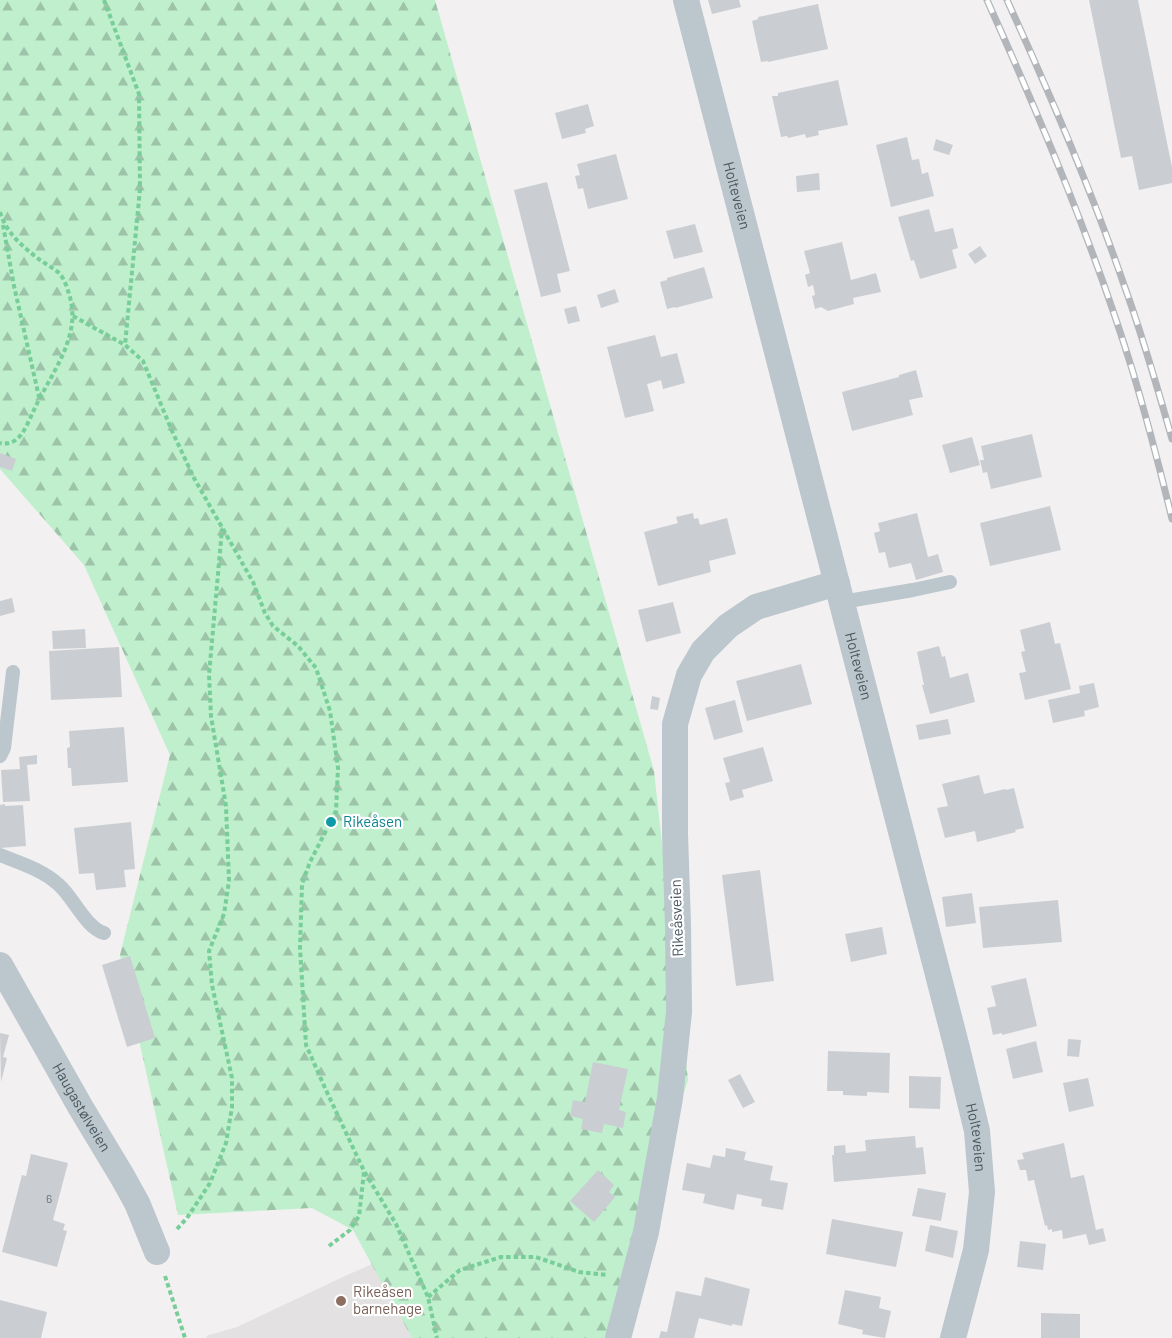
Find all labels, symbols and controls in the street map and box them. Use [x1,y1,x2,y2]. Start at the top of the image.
street label: Holteveien [720,160,755,231]
street label: Holteveien [842,630,877,702]
place label: Rikeåsen [343,812,402,830]
marker: Rikeåsen [324,815,338,829]
street label: Rikeåsveien [666,879,686,957]
street label: Haugastølveien [49,1059,115,1155]
street label: Holteveien [963,1101,990,1172]
house number: 6 [46,1191,52,1205]
place label: Rikeåsen barnehage [353,1282,422,1317]
marker: Rikeåsen barnehage [334,1294,348,1308]

